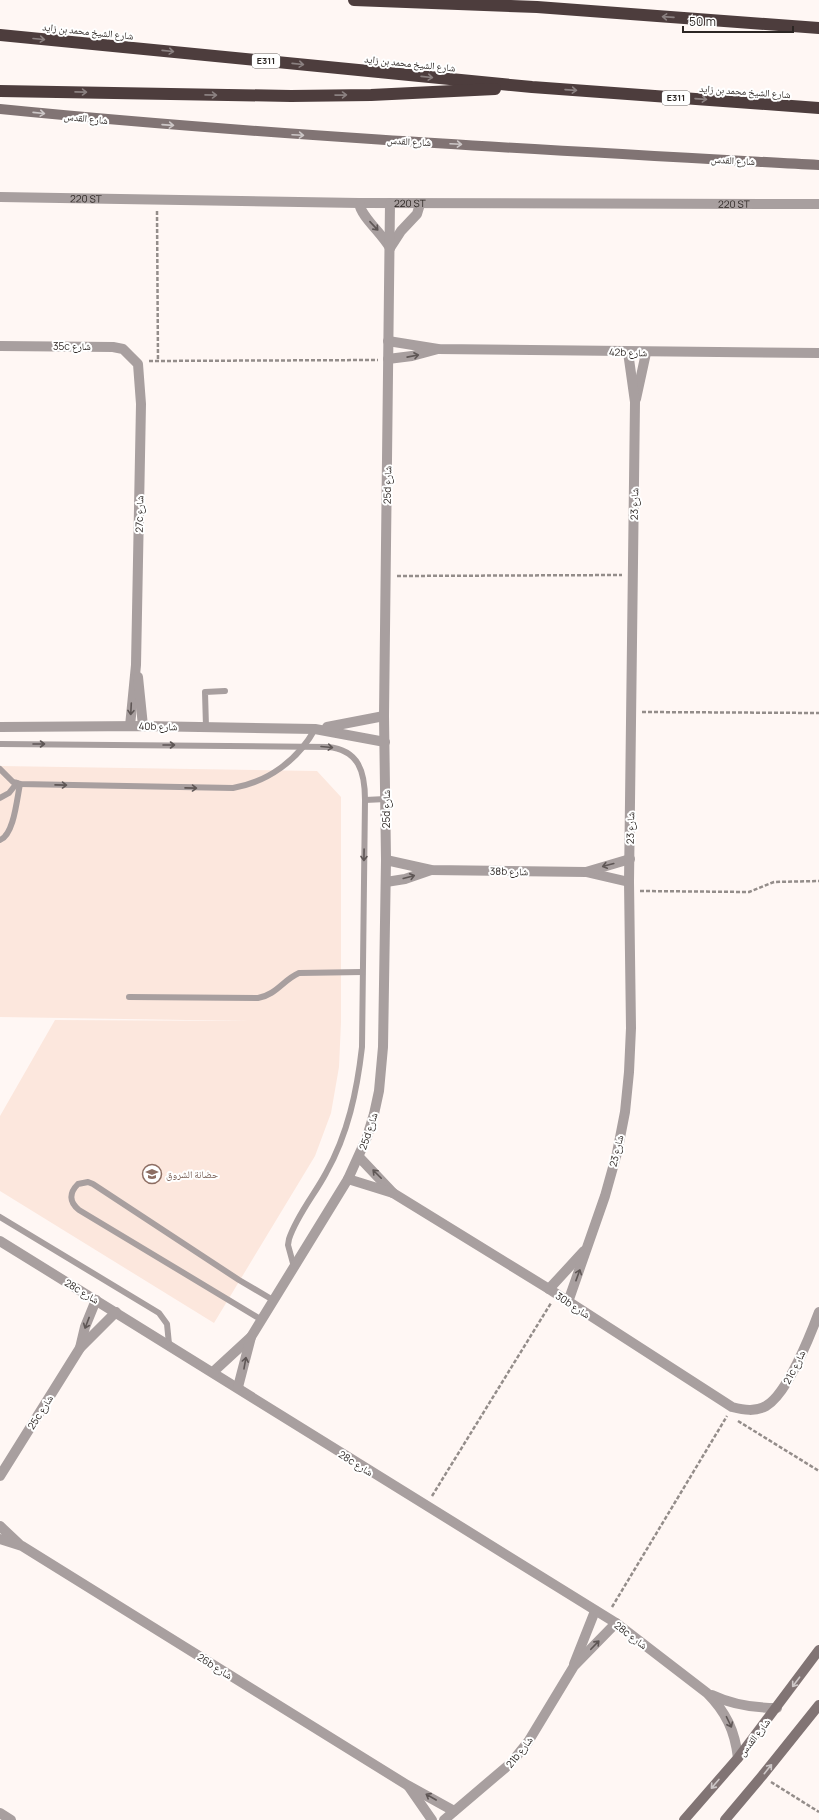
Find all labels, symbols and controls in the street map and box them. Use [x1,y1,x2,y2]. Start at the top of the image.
scale bar [683,8,793,34]
one-way arrow [662,13,675,20]
text: 50 m [689,13,716,30]
street label: شارع الشيخ محمد بن زايد [42,19,135,43]
one-way arrow [32,35,45,42]
one-way arrow [161,48,174,55]
street label: شارع الشيخ محمد بن زايد [364,51,457,75]
road number: E311 [252,54,280,68]
one-way arrow [291,60,304,68]
one-way arrow [420,73,433,80]
street label: شارع الشيخ محمد بن زايد [699,81,792,101]
one-way arrow [564,87,577,94]
one-way arrow [74,88,87,96]
one-way arrow [204,91,217,99]
road number: E311 [662,91,690,105]
one-way arrow [334,92,347,99]
one-way arrow [694,96,707,103]
street label: شارع القدس [63,109,109,127]
one-way arrow [32,110,45,117]
one-way arrow [161,122,174,129]
one-way arrow [291,131,304,138]
street label: شارع القدس [387,133,432,149]
one-way arrow [449,141,462,148]
street label: شارع القدس [711,152,756,168]
street label: 220 ST [70,191,102,206]
street label: 220 ST [394,196,426,210]
street label: 220 ST [718,197,750,211]
one-way arrow [369,221,378,231]
street label: 35c شارع [53,339,91,353]
street label: 42b شارع [609,345,648,359]
one-way arrow [407,351,420,359]
street label: 25d شارع [380,465,394,504]
street label: شارع 23 [627,487,641,520]
street label: 27c شارع [132,495,146,533]
one-way arrow [128,702,135,715]
street label: 40b شارع [138,719,178,733]
one-way arrow [32,740,45,748]
one-way arrow [162,741,175,749]
one-way arrow [320,743,333,750]
one-way arrow [54,781,67,789]
one-way arrow [184,784,197,792]
street label: 25d شارع [379,789,393,828]
street label: شارع 23 [623,811,637,844]
one-way arrow [360,848,368,861]
one-way arrow [602,862,615,869]
street label: 38b شارع [490,864,529,878]
one-way arrow [402,873,415,880]
street label: 25d شارع [355,1110,381,1151]
street label: شارع 23 [606,1133,627,1168]
school or university icon: حضانة الشروق [141,1163,163,1185]
place label: حضانة الشروق [166,1167,219,1181]
one-way arrow [372,1169,382,1179]
one-way arrow [575,1269,583,1281]
street label: 28c شارع [62,1275,102,1307]
street label: 30b شارع [553,1289,593,1322]
one-way arrow [82,1317,90,1329]
street label: 21c شارع [780,1347,809,1386]
one-way arrow [241,1356,249,1369]
street label: 25c شارع [24,1392,56,1432]
street label: 28c شارع [336,1447,376,1479]
street label: 28c شارع [612,1618,651,1652]
one-way arrow [590,1640,599,1650]
street label: 26b شارع [195,1650,236,1682]
one-way arrow [792,1676,800,1687]
street label: شارع القدس [735,1715,773,1759]
one-way arrow [726,1716,733,1728]
street label: 21b شارع [502,1733,536,1771]
one-way arrow [764,1764,773,1774]
one-way arrow [711,1779,720,1789]
one-way arrow [425,1793,437,1801]

